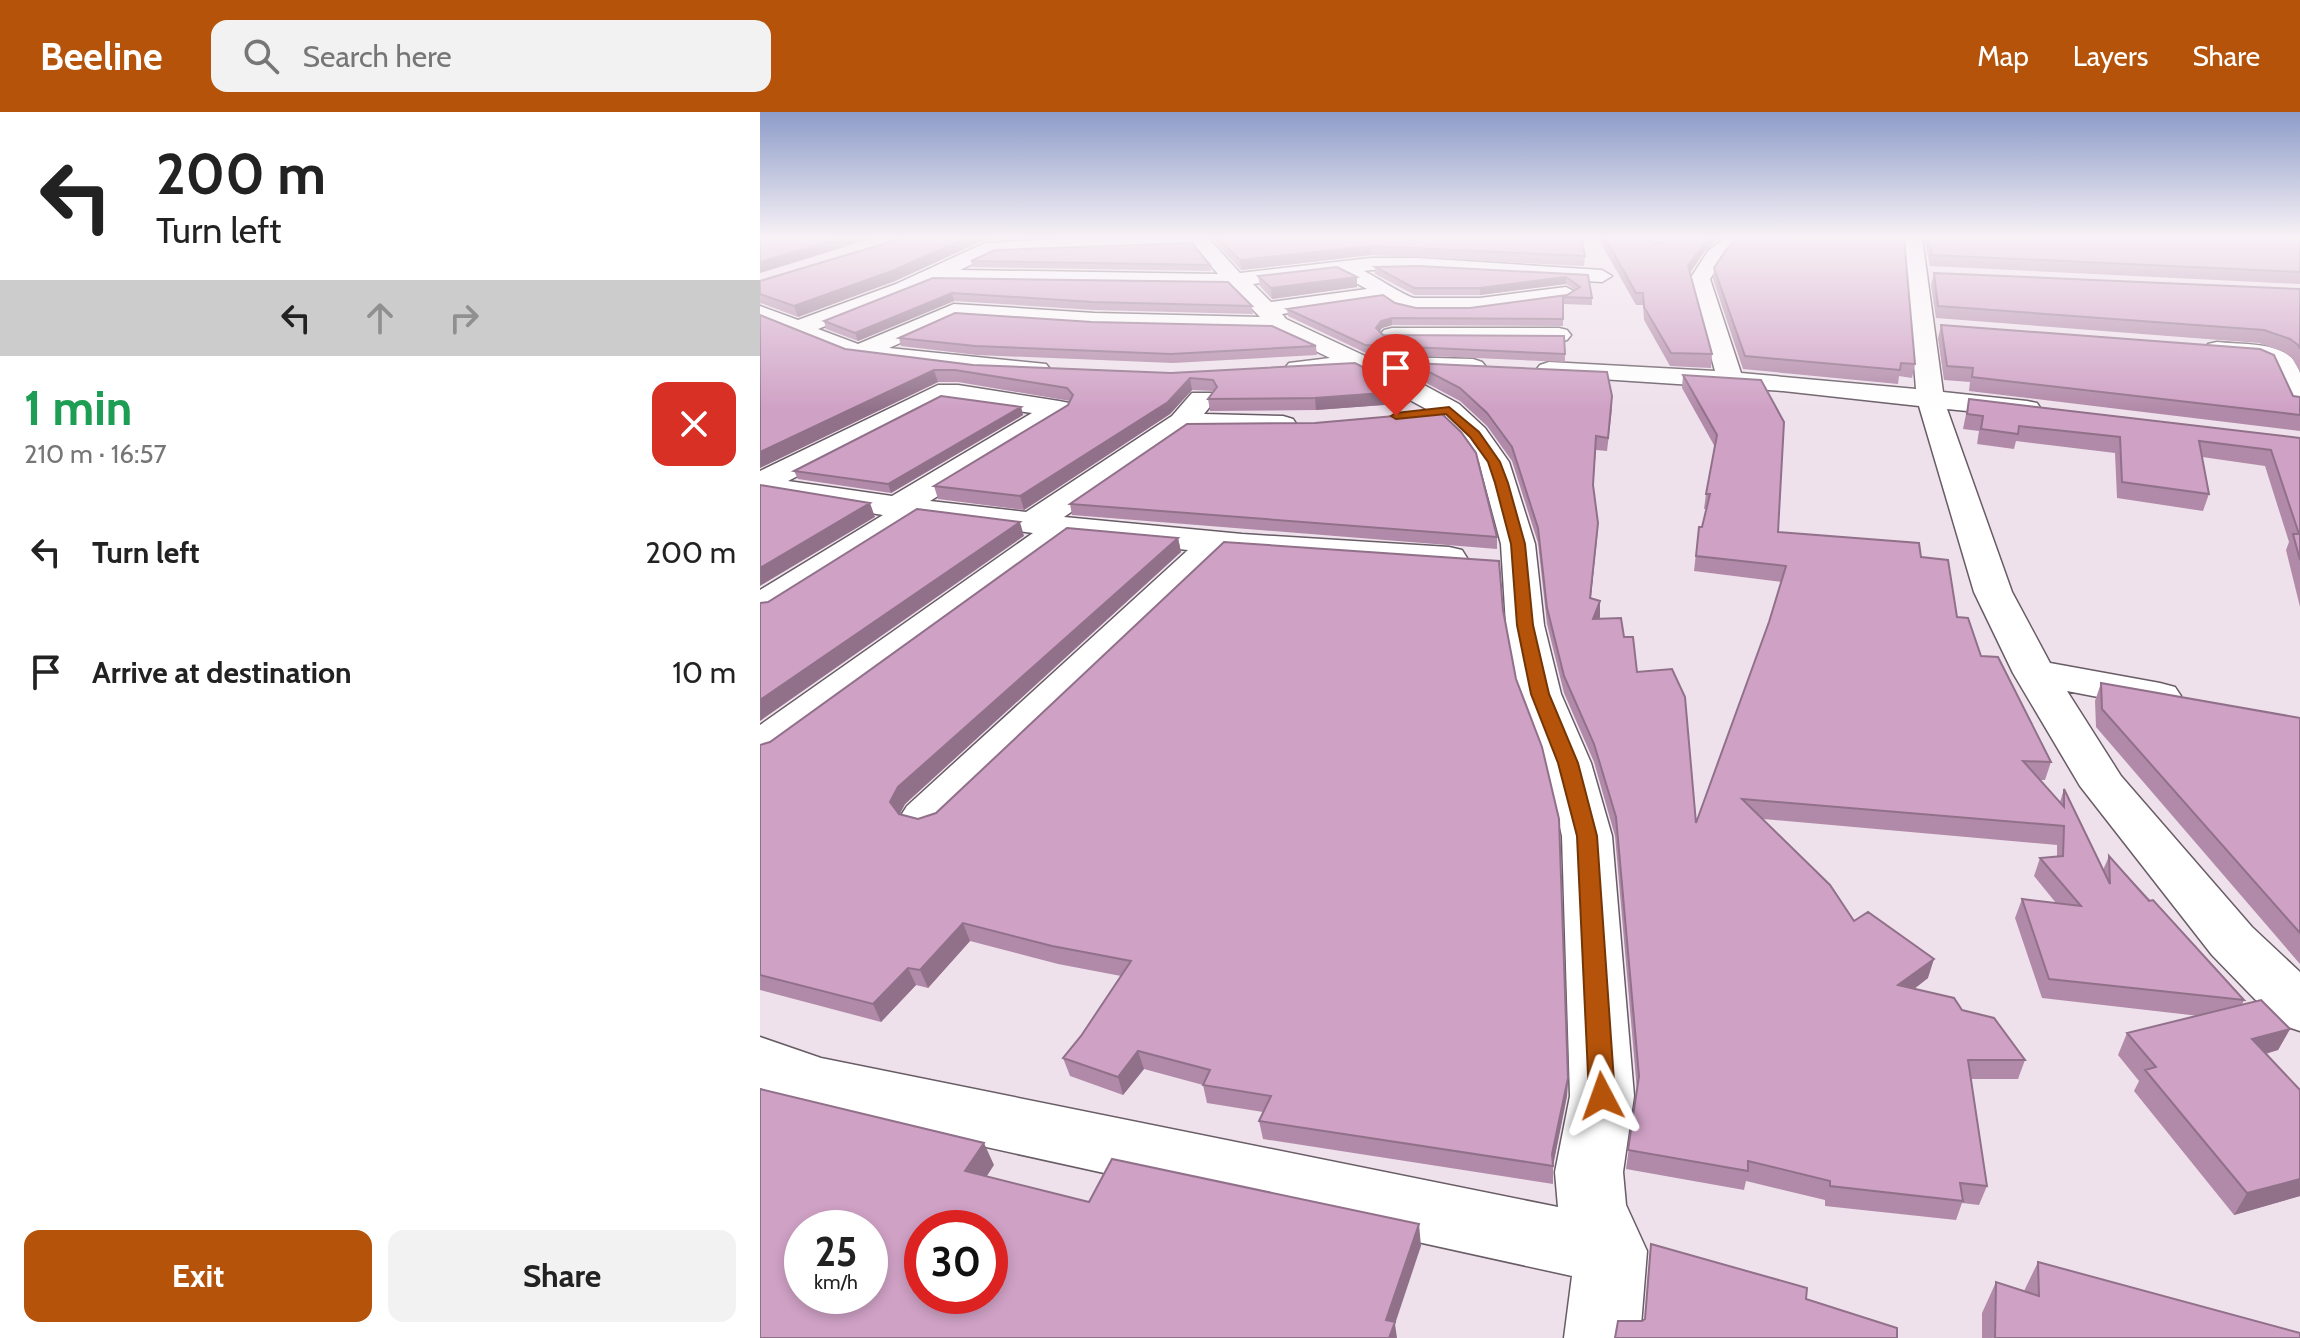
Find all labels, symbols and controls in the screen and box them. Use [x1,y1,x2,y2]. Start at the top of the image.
search box [211,20,771,92]
text: Beeline [40,33,163,80]
icon: search [239,34,283,78]
text: Search here [303,38,452,75]
text: Map [1977,39,2029,73]
text: Layers [2073,39,2148,73]
text: Share [2192,39,2260,73]
text: 200 m [156,140,326,208]
icon: left [24,144,128,248]
text: Turn left [156,208,281,252]
icon: left [274,296,318,340]
icon: ahead [358,296,402,340]
icon: right [442,296,486,340]
pin [1362,334,1430,416]
icon: arrive [1374,346,1418,390]
text: 1 min [24,379,132,437]
button: close [652,382,736,466]
text: 210 m · 16:57 [24,438,167,470]
icon: left [24,530,68,574]
text: Turn left [92,534,200,571]
text: 200 m [645,534,736,571]
icon: arrive [24,650,68,694]
text: Arrive at destination [92,654,352,691]
text: 10 m [672,654,736,691]
position arrow [1560,1054,1644,1138]
speed limit sign: 30 [904,1210,1008,1314]
text: 25 [815,1227,857,1276]
button: Exit [24,1230,372,1322]
button: Share [388,1230,736,1322]
text: km/h [814,1270,858,1294]

